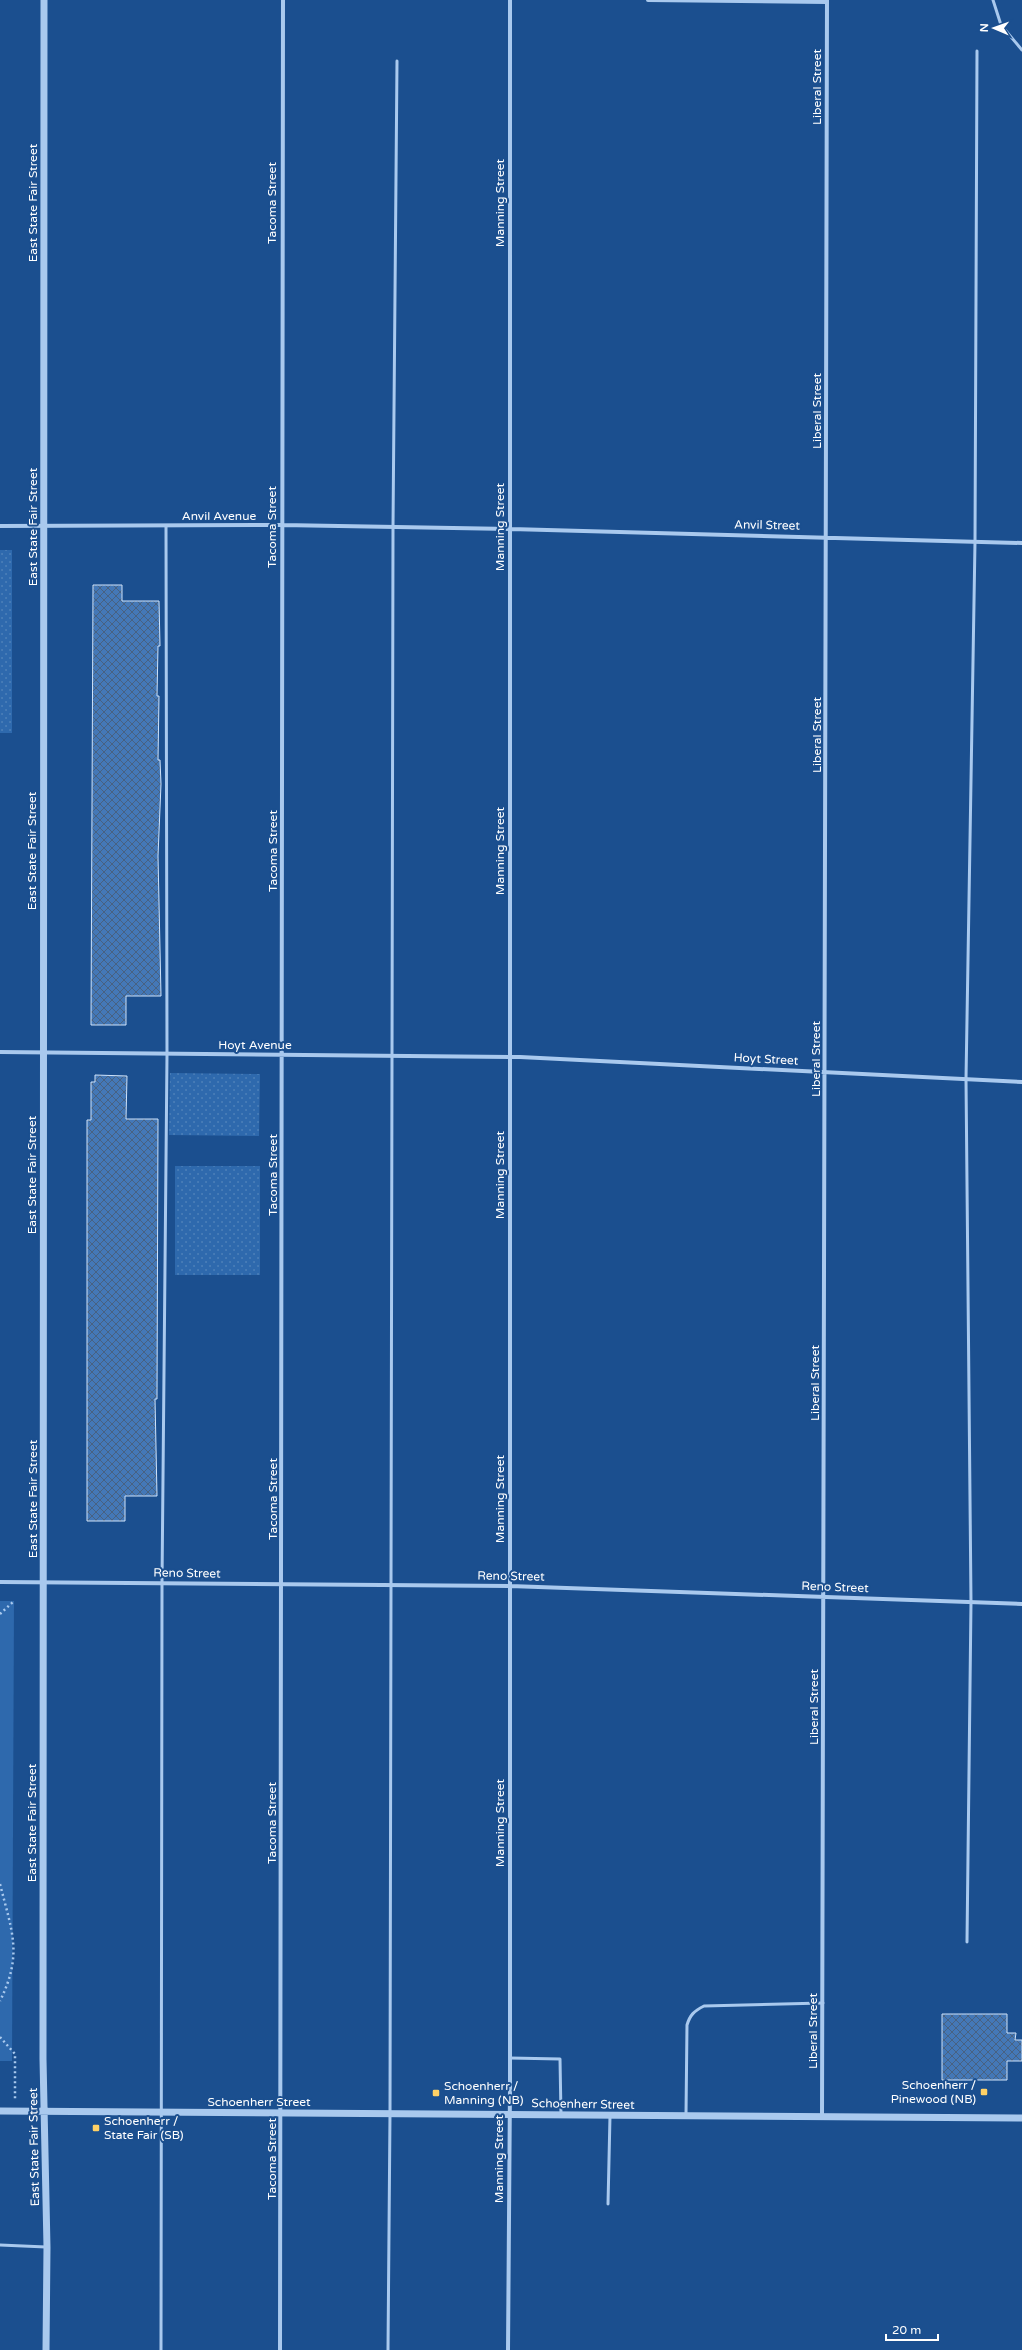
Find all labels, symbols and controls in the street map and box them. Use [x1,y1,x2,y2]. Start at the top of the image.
north arrow [974,8,1014,48]
text: N [978,23,991,32]
street label: Liberal Street [810,49,824,125]
street label: East State Fair Street [26,143,40,262]
street label: Manning Street [493,158,507,247]
street label: Tacoma Street [265,162,279,244]
street label: Liberal Street [810,373,824,449]
street label: East State Fair Street [26,467,40,586]
street label: Manning Street [493,482,507,571]
street label: Tacoma Street [265,486,279,568]
street label: Anvil Avenue [182,509,256,523]
street label: Anvil Street [734,517,800,533]
street label: Liberal Street [810,697,824,773]
street label: East State Fair Street [25,791,39,910]
street label: Manning Street [493,806,507,895]
street label: Tacoma Street [266,810,280,892]
street label: Liberal Street [809,1021,823,1097]
street label: Hoyt Avenue [218,1038,292,1052]
street label: Hoyt Street [733,1050,799,1068]
street label: East State Fair Street [25,1115,39,1234]
street label: Manning Street [493,1130,507,1219]
street label: Tacoma Street [266,1134,280,1216]
street label: Liberal Street [808,1345,822,1421]
street label: East State Fair Street [26,1439,40,1558]
street label: Manning Street [493,1454,507,1543]
street label: Tacoma Street [266,1458,280,1540]
street label: Reno Street [153,1565,221,1581]
street label: Reno Street [477,1568,545,1584]
street label: Reno Street [801,1579,869,1595]
street label: Liberal Street [807,1669,821,1745]
street label: East State Fair Street [25,1763,39,1882]
street label: Manning Street [493,1778,507,1867]
street label: Tacoma Street [265,1782,279,1864]
street label: Liberal Street [806,1993,820,2069]
place label: Schoenherr / Pinewood (NB) [891,2078,976,2106]
place label: Schoenherr / Manning (NB) [444,2079,524,2107]
street label: East State Fair Street [26,2087,42,2206]
marker: Schoenherr / Pinewood (NB) [979,2087,989,2097]
marker: Schoenherr / Manning (NB) [431,2088,441,2098]
street label: Schoenherr Street [207,2095,311,2109]
street label: Schoenherr Street [531,2096,635,2112]
place label: Schoenherr / State Fair (SB) [104,2114,184,2142]
street label: Manning Street [492,2114,506,2203]
street label: Tacoma Street [265,2118,279,2200]
marker: Schoenherr / State Fair (SB) [91,2123,101,2133]
scale bar [886,2316,938,2342]
text: 20 m [892,2323,921,2337]

